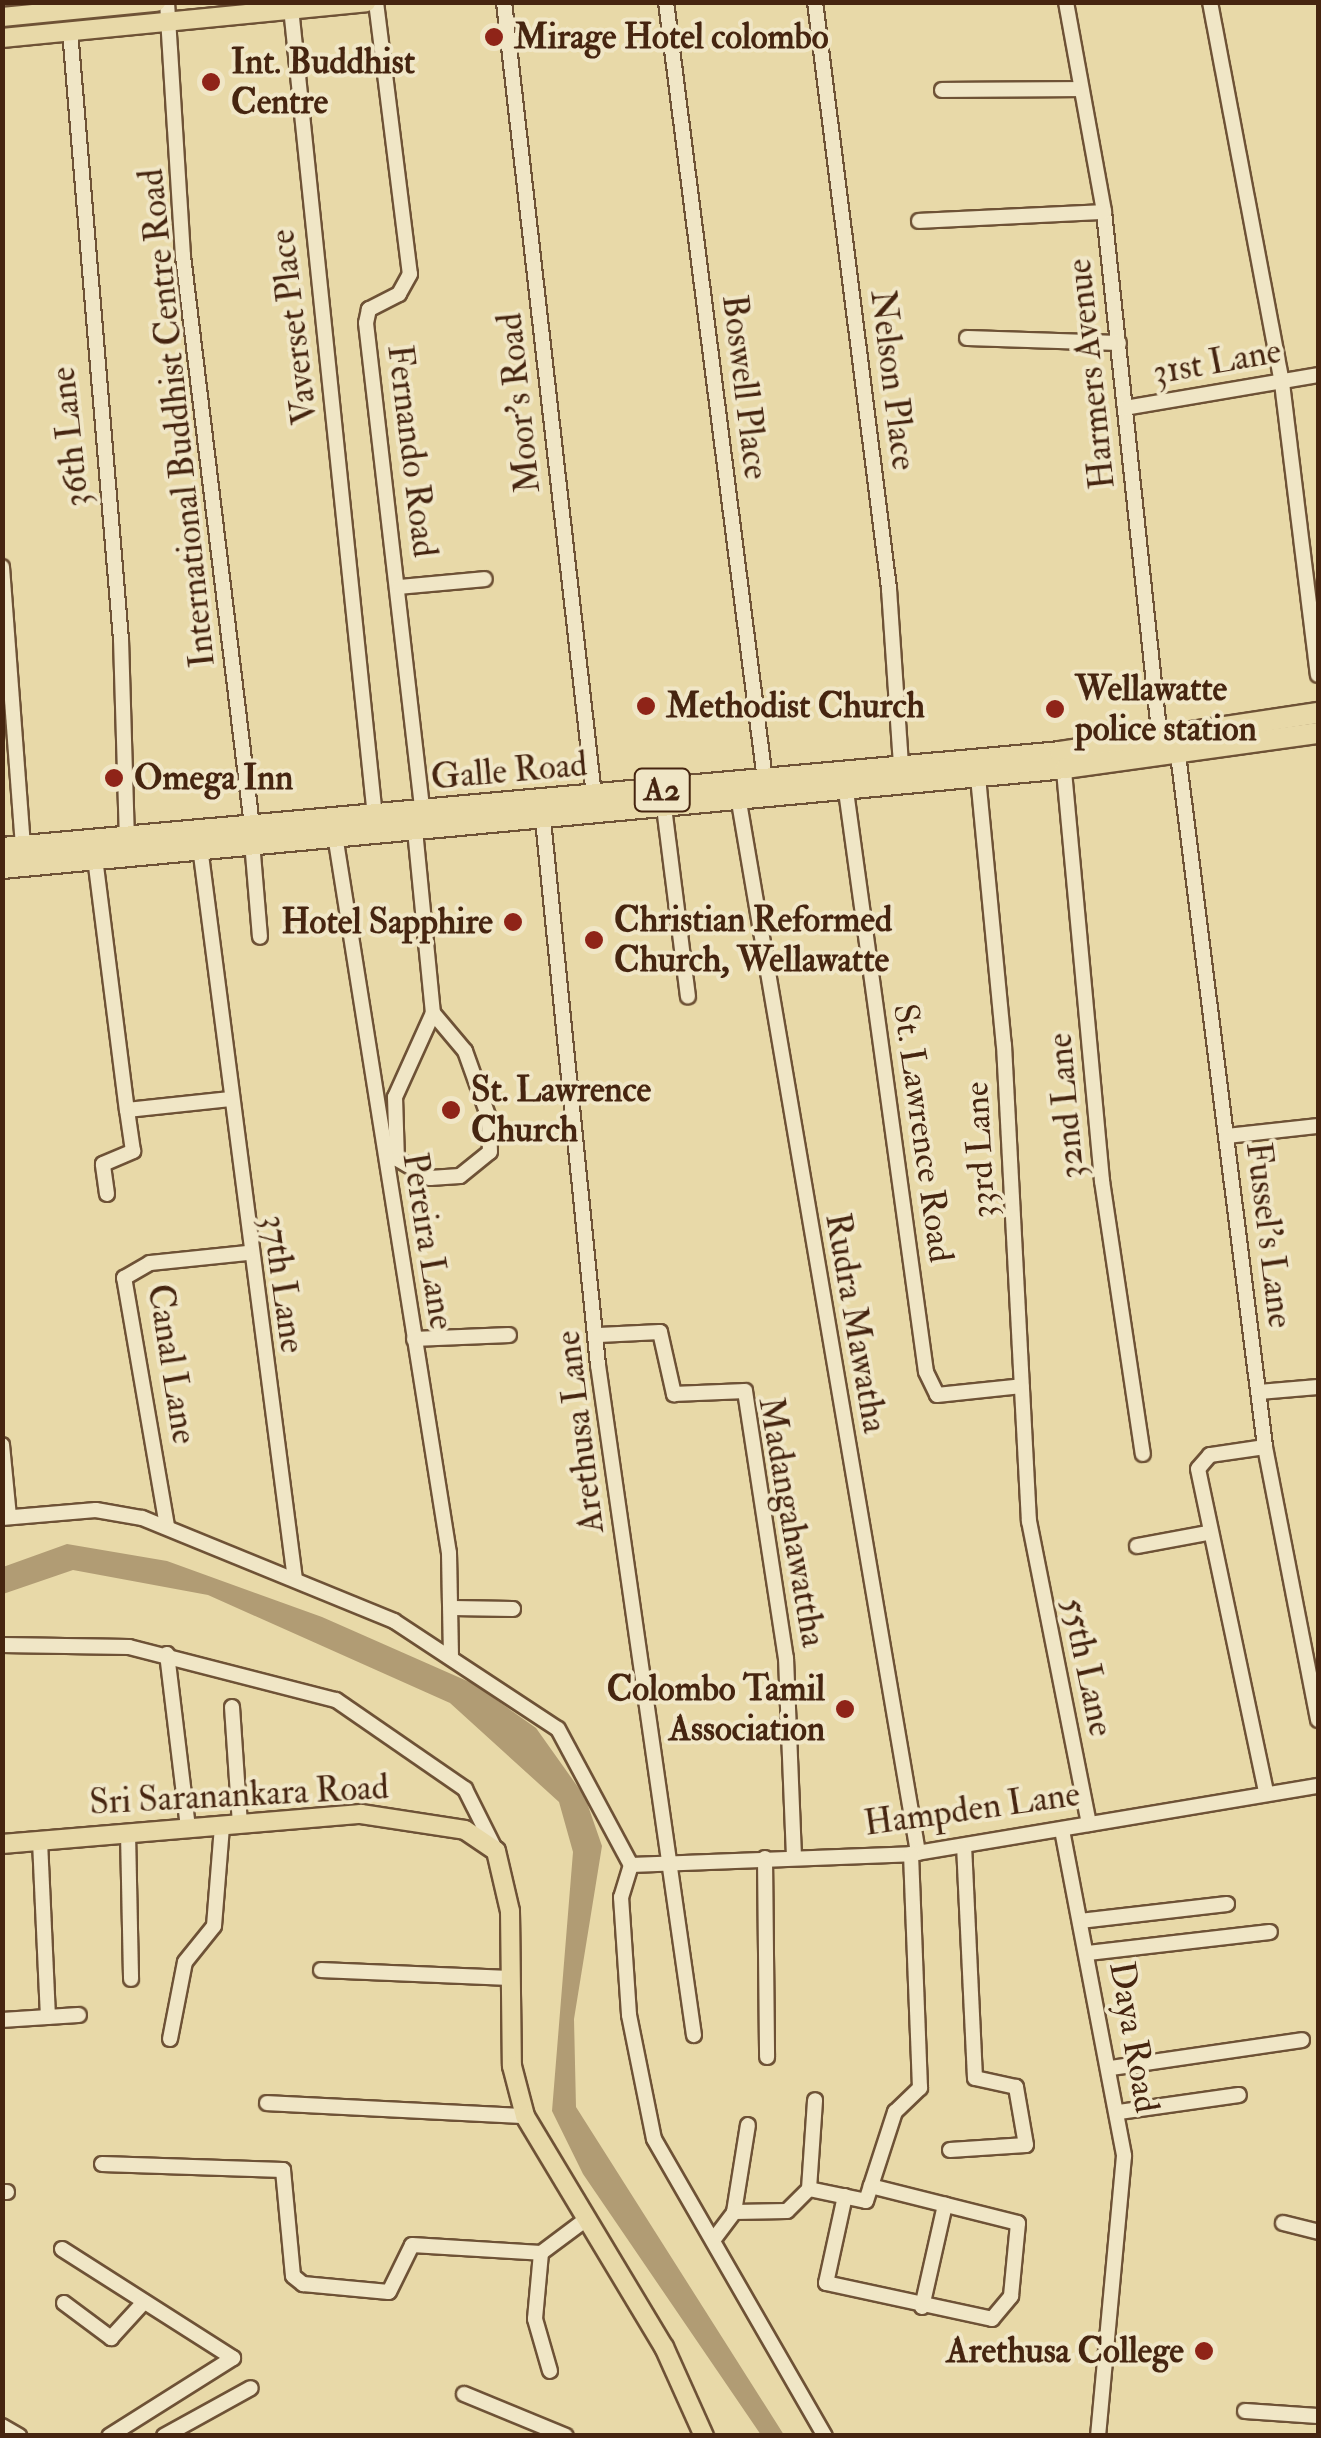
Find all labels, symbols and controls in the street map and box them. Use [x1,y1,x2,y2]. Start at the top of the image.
place label: Mirage Hotel colombo [514,16,829,58]
marker: Mirage Hotel colombo [483,26,505,48]
place label: Int. Buddhist Centre [231,41,415,123]
marker: Int. Buddhist Centre [200,71,222,93]
street label: International Buddhist Centre Road [130,167,224,669]
street label: Vaverset Place [261,227,327,427]
street label: Harmers Avenue [1058,257,1124,491]
street label: Nelson Place [861,288,925,472]
street label: Boswell Place [713,292,777,482]
street label: Moor's Road [489,311,549,495]
street label: 31st Lane [1150,330,1284,394]
street label: Fernando Road [378,342,446,560]
street label: 36th Lane [42,365,98,509]
place label: Wellawatte police station [1075,668,1257,750]
place label: Methodist Church [666,685,925,727]
marker: Methodist Church [635,695,657,717]
marker: Wellawatte police station [1044,698,1066,720]
street label: Galle Road [429,743,589,799]
place label: Omega Inn [134,757,293,799]
road number: A2 [632,763,692,817]
marker: Omega Inn [103,767,125,789]
place label: Christian Reformed Church, Wellawatte [614,899,892,981]
place label: Hotel Sapphire [281,901,493,943]
marker: Hotel Sapphire [502,911,524,933]
marker: Christian Reformed Church, Wellawatte [583,929,605,951]
street label: St. Lawrence Road [884,1001,962,1265]
street label: 32nd Lane [1039,1031,1093,1181]
place label: St. Lawrence Church [471,1069,651,1151]
street label: 33rd Lane [955,1081,1005,1219]
marker: St. Lawrence Church [440,1099,462,1121]
street label: Fussel's Lane [1237,1140,1301,1330]
street label: Pereira Lane [393,1150,463,1332]
street label: Rudra Mawatha [816,1210,896,1436]
street label: 37th Lane [253,1212,313,1356]
street label: Canal Lane [139,1281,205,1447]
street label: Arethusa Lane [547,1328,613,1536]
street label: Madangahawattha [749,1394,835,1650]
street label: 55th Lane [1052,1594,1122,1740]
place label: Colombo Tamil Association [607,1668,825,1750]
marker: Colombo Tamil Association [834,1698,856,1720]
street label: Sri Saranankara Road [88,1766,390,1824]
street label: Hampden Lane [861,1773,1083,1845]
street label: Daya Road [1100,1958,1168,2116]
place label: Arethusa College [946,2330,1184,2372]
marker: Arethusa College [1193,2340,1215,2362]

